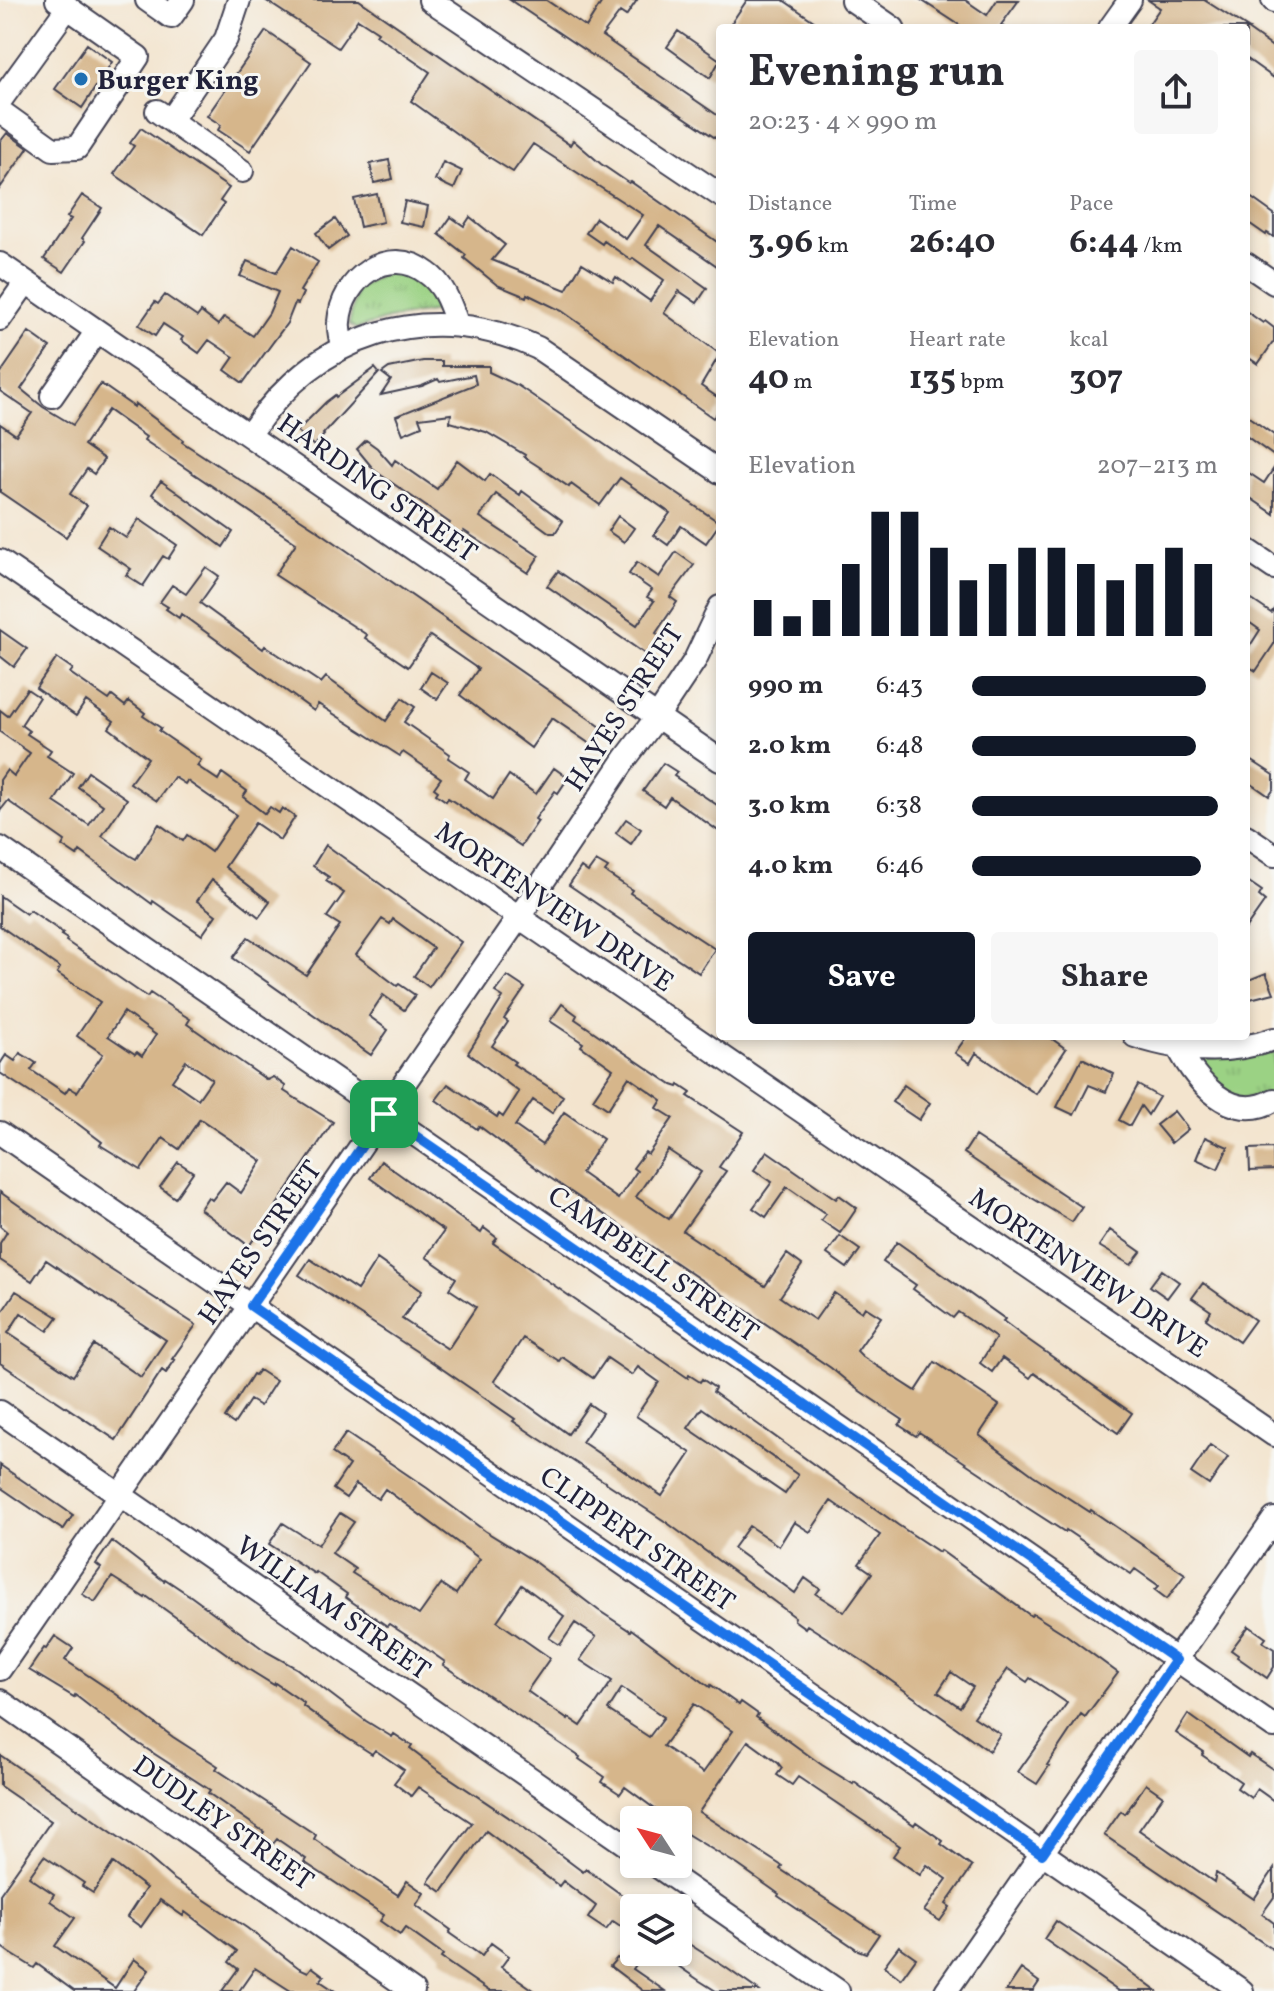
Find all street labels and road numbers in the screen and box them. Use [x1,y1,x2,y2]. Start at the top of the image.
street label: HARDING STREET [269,405,484,573]
street label: HAYES STREET [556,617,694,800]
street label: MORTENVIEW DRIVE [426,813,681,1003]
street label: HAYES STREET [190,1153,332,1334]
street label: CAMPBELL STREET [539,1177,766,1353]
street label: MORTENVIEW DRIVE [960,1179,1215,1369]
street label: CLIPPERT STREET [531,1458,742,1622]
street label: WILLIAM STREET [227,1527,438,1691]
street label: DUDLEY STREET [124,1747,321,1901]

